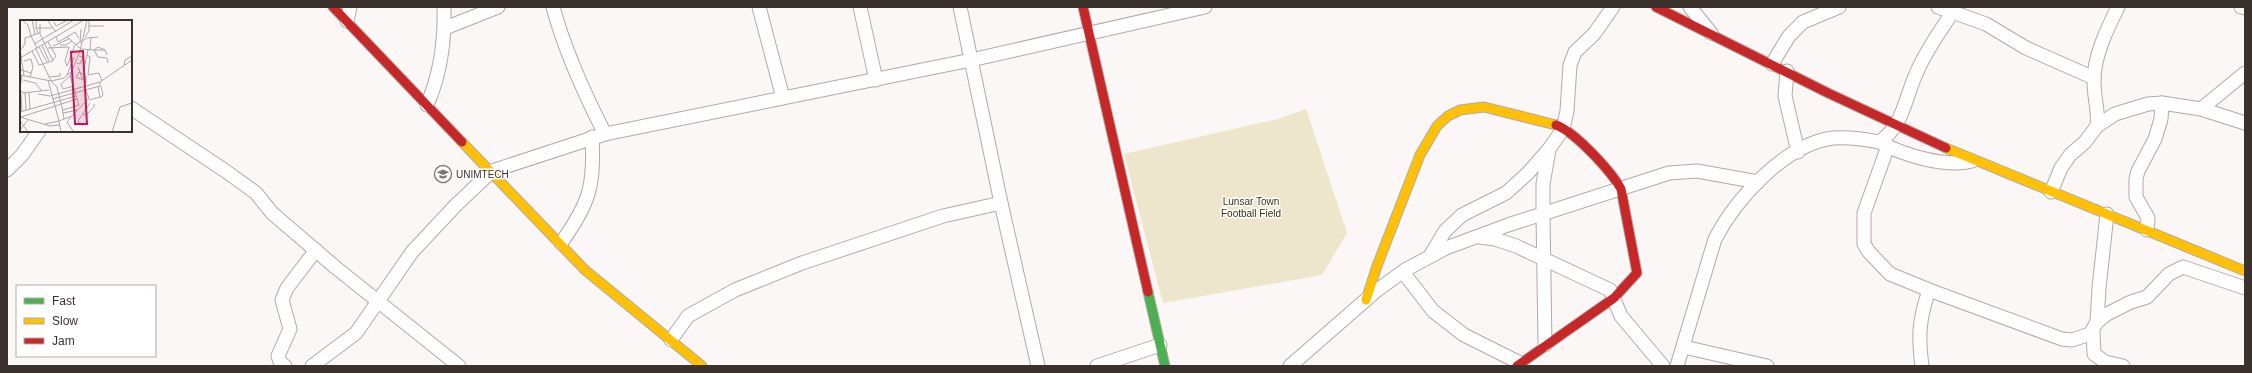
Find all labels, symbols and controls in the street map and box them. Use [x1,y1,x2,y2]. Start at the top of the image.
inset map [20,20,132,132]
school or university icon: UNIMTECH [433,164,453,184]
place label: UNIMTECH [456,169,509,180]
park label: Lunsar Town Football Field [1221,196,1281,219]
legend [16,285,156,357]
text: Fast [52,294,76,308]
text: Slow [52,314,78,328]
text: Jam [52,334,75,348]

